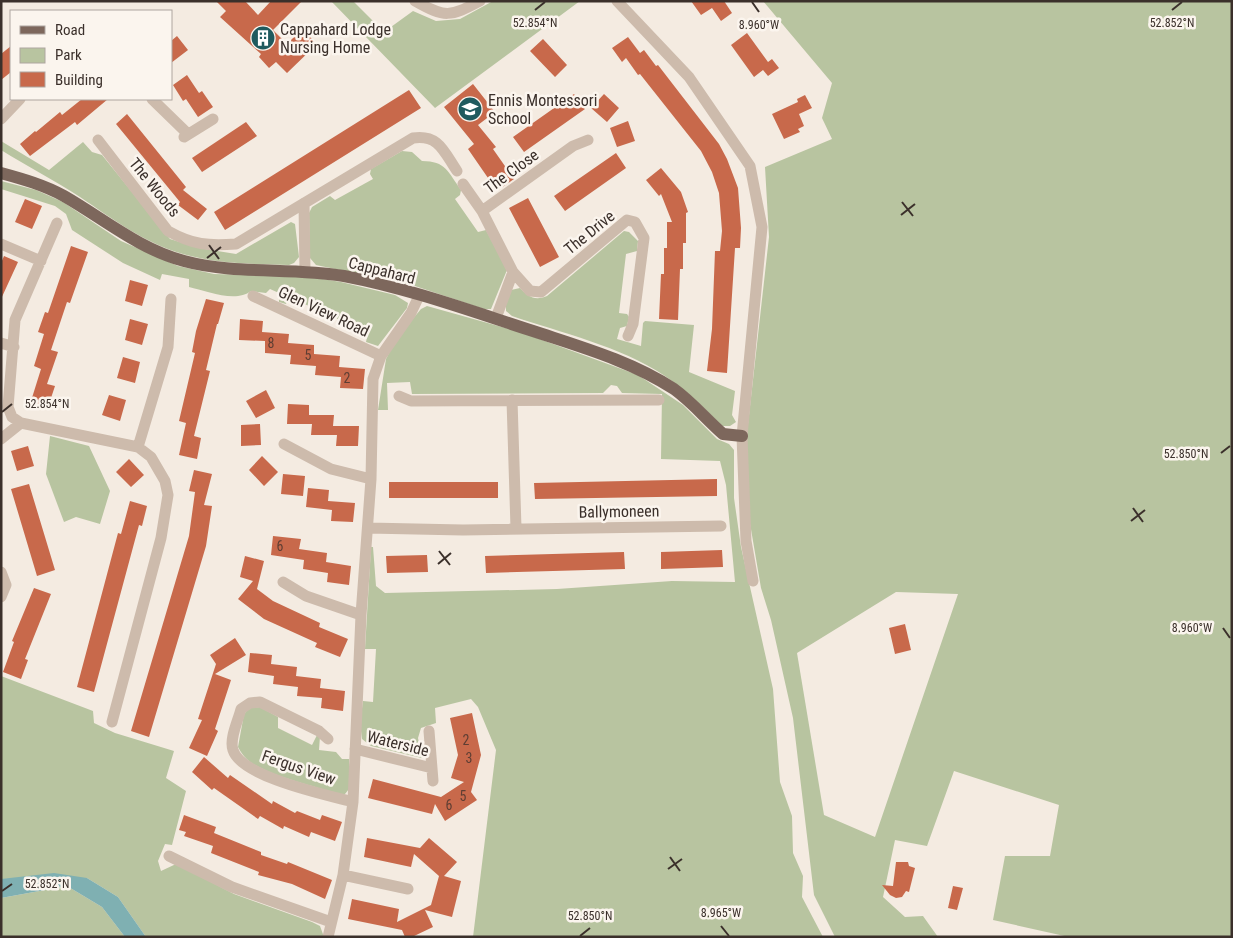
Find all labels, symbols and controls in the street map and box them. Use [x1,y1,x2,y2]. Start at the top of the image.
legend [10,10,172,100]
text: 52.854°N [513,16,557,30]
text: 52.852°N [1150,16,1194,30]
text: 8.960°W [739,18,779,32]
place label: Cappahard Lodge Nursing Home [280,20,391,57]
text: Road [55,21,85,39]
building icon: Cappahard Lodge Nursing Home [250,25,276,51]
text: Park [55,46,82,64]
text: Building [55,71,103,89]
place label: Ennis Montessori School [488,91,597,128]
school or university icon: Ennis Montessori School [457,96,483,122]
street label: The Close [480,145,542,198]
street label: The Woods [125,154,184,221]
street label: The Drive [560,206,618,258]
street label: Cappahard [346,253,417,288]
street label: Glen View Road [275,282,372,341]
house number: 8 [268,335,275,351]
house number: 5 [305,347,312,363]
house number: 2 [344,370,351,386]
text: 52.854°N [25,397,69,411]
text: 52.850°N [1164,447,1208,461]
street label: Ballymoneen [578,501,660,522]
house number: 6 [277,538,284,554]
text: 8.960°W [1172,621,1212,635]
street label: Waterside [365,727,431,760]
house number: 2 [463,732,470,748]
street label: Fergus View [259,746,338,789]
house number: 3 [466,750,472,766]
house number: 5 [460,788,467,804]
house number: 6 [446,797,453,813]
text: 52.852°N [25,877,69,891]
text: 8.965°W [701,906,741,920]
text: 52.850°N [568,909,612,923]

